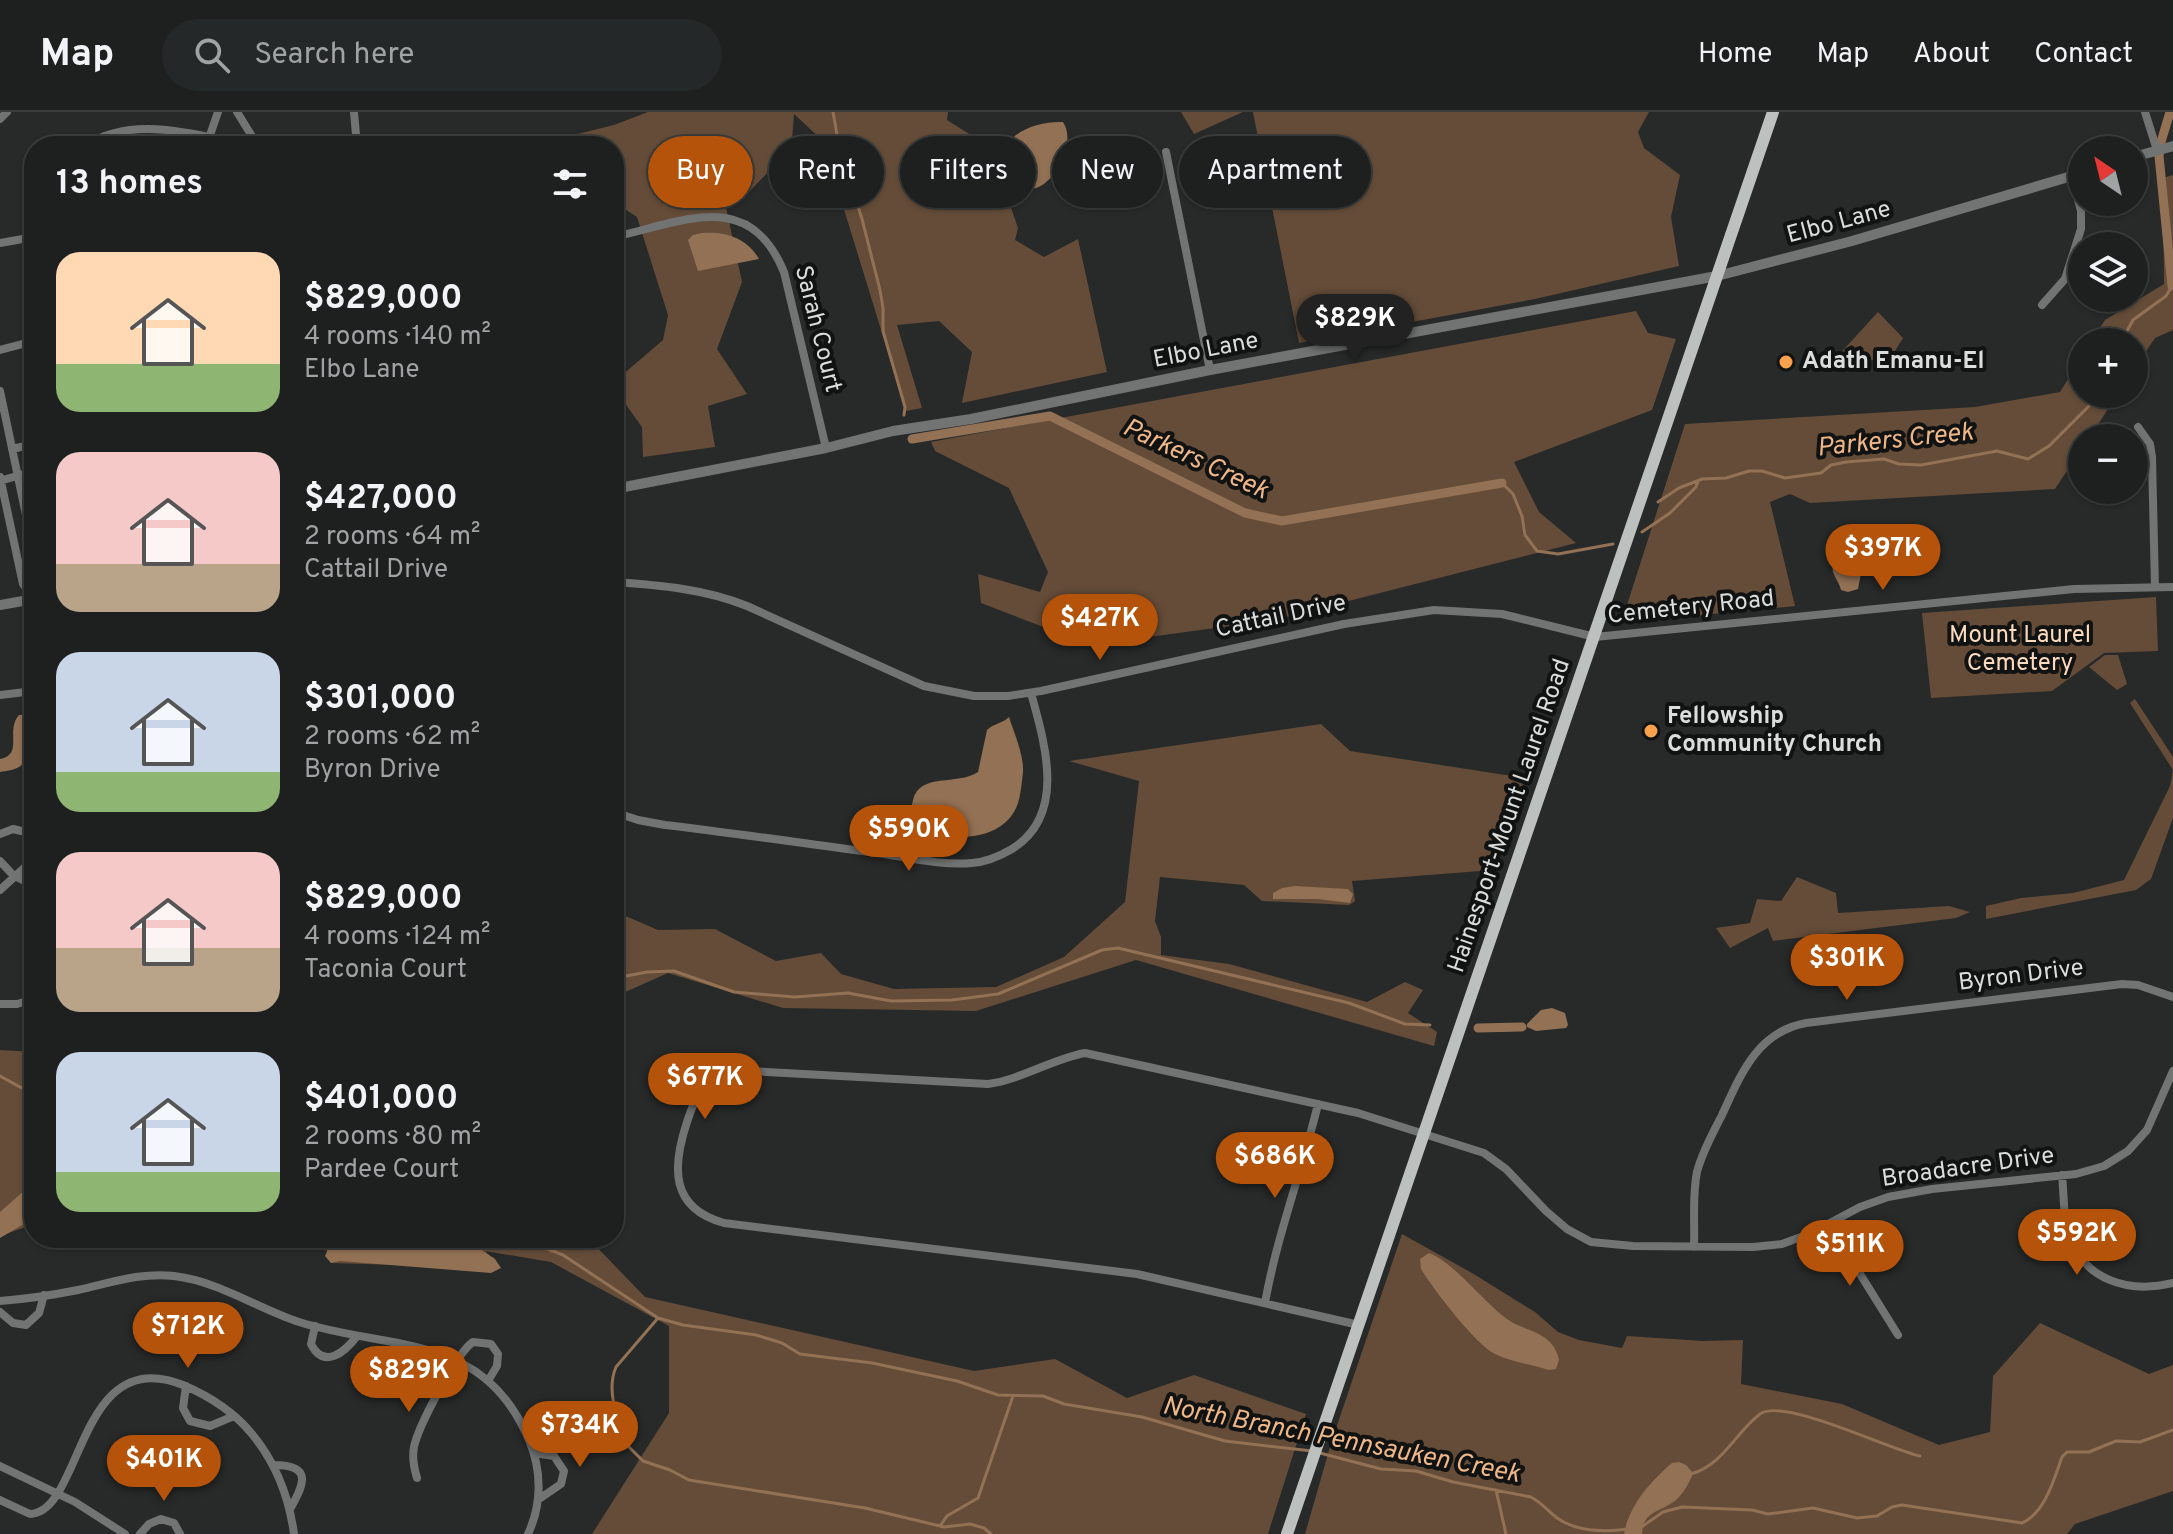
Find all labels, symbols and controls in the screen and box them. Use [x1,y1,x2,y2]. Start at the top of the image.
search box [162,19,722,91]
text: Map [40,31,114,80]
icon: search [190,33,234,77]
text: Search here [254,37,414,74]
text: Home [1698,37,1772,73]
text: Map [1816,37,1869,73]
text: About [1913,37,1990,73]
text: Contact [2034,37,2133,73]
chip: Buy [648,136,753,208]
chip: Rent [769,136,884,208]
chip: Filters [900,136,1036,208]
chip: New [1052,136,1163,208]
chip: Apartment [1179,136,1371,208]
north arrow [2068,136,2148,216]
map controls [2068,136,2148,504]
icon: filters [548,162,592,206]
text: 13 homes [56,163,203,206]
street label: Elbo Lane [1784,195,1894,251]
button: layers [2068,232,2148,312]
street label: Sarah Court [787,263,847,395]
text: $829,000 [304,278,463,321]
icon: home [120,284,216,380]
pin: $829K [1299,294,1411,362]
text: $829K [1314,303,1396,336]
text: 4 rooms · 140 m² [304,321,491,354]
street label: Elbo Lane [1151,326,1261,376]
button: + [2068,328,2148,408]
place label: Adath Emanu-El [1802,347,1985,377]
marker: Adath Emanu-El [1777,353,1795,371]
text: Elbo Lane [304,354,420,387]
water label: Parkers Creek [1117,412,1274,508]
water label: Parkers Creek [1815,416,1976,466]
button: − [2068,424,2148,504]
text: $427,000 [304,478,458,521]
icon: home [120,484,216,580]
text: 2 rooms · 64 m² [304,521,480,554]
pin: $397K [1827,524,1939,592]
text: $397K [1843,533,1923,566]
text: Cattail Drive [304,554,448,587]
street label: Cemetery Road [1606,584,1776,632]
street label: Cattail Drive [1213,589,1349,645]
pin: $427K [1044,594,1156,662]
text: $427K [1060,603,1140,636]
park label: Mount Laurel Cemetery [1949,621,2091,679]
street label: Hainesport-Mount Laurel Road [1442,655,1578,977]
text: $301,000 [304,678,456,721]
icon: home [120,684,216,780]
place label: Fellowship Community Church [1667,702,1882,760]
text: 2 rooms · 62 m² [304,721,480,754]
marker: Fellowship Community Church [1642,722,1660,740]
text: Byron Drive [304,754,441,787]
pin: $590K [853,805,965,873]
text: $590K [867,814,951,847]
text: $829,000 [304,878,463,921]
icon: home [120,884,216,980]
text: 4 rooms · 124 m² [304,921,491,954]
pin: $301K [1791,934,1903,1002]
text: $301K [1809,943,1885,976]
street label: Byron Drive [1957,953,2085,999]
text: Taconia Court [304,954,467,987]
pin: $677K [649,1053,761,1121]
text: $677K [666,1062,744,1095]
text: $401,000 [304,1078,458,1121]
icon: home [120,1084,216,1180]
text: 2 rooms · 80 m² [304,1121,481,1154]
pin: $686K [1219,1132,1331,1200]
text: $686K [1234,1141,1316,1174]
street label: Broadacre Drive [1880,1141,2056,1195]
text: Pardee Court [304,1154,459,1187]
pin: $592K [2021,1209,2133,1277]
text: $592K [2036,1218,2118,1251]
pin: $511K [1794,1220,1906,1288]
text: $511K [1815,1229,1885,1262]
pin: $712K [132,1302,244,1370]
text: $712K [151,1311,225,1344]
pin: $829K [353,1346,465,1414]
text: $829K [368,1355,450,1388]
water label: North Branch Pennsauken Creek [1160,1390,1523,1492]
pin: $734K [524,1401,636,1469]
text: $734K [540,1410,620,1443]
pin: $401K [108,1435,220,1503]
text: $401K [125,1444,203,1477]

